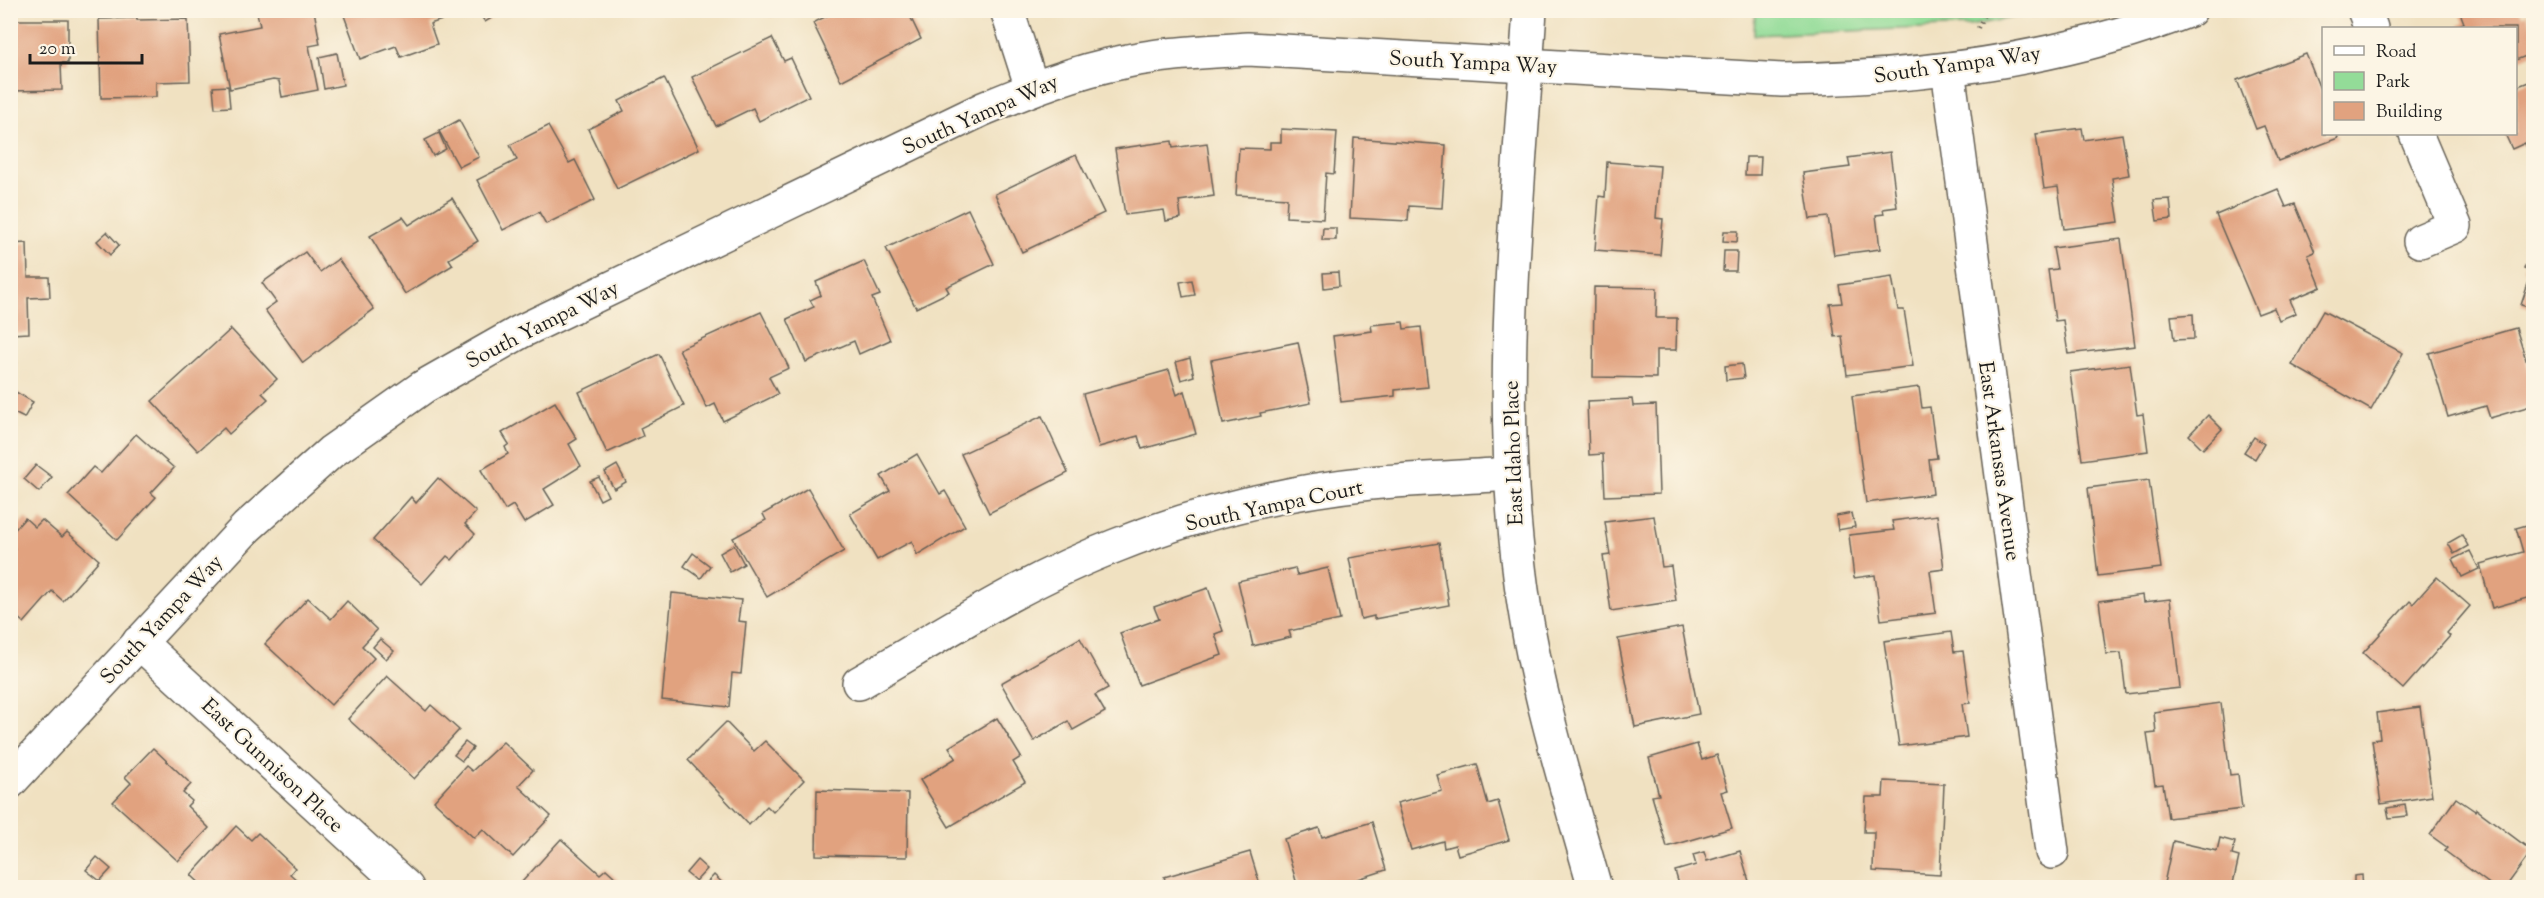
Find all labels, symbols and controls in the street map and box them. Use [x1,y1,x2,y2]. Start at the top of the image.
scale bar [30,27,142,65]
legend [2322,27,2517,135]
text: 20 m [39,37,76,63]
street label: South Yampa Way [1872,39,2043,93]
text: Road [2376,40,2416,66]
street label: South Yampa Way [1388,45,1558,83]
street label: South Yampa Way [898,68,1064,164]
text: Park [2376,70,2411,96]
text: Building [2376,100,2442,126]
street label: South Yampa Way [461,274,625,377]
street label: East Arkansas Avenue [1969,360,2027,563]
street label: East Idaho Place [1497,380,1533,526]
street label: South Yampa Court [1183,473,1366,540]
street label: South Yampa Way [94,548,231,692]
street label: East Gunnison Place [194,692,350,841]

